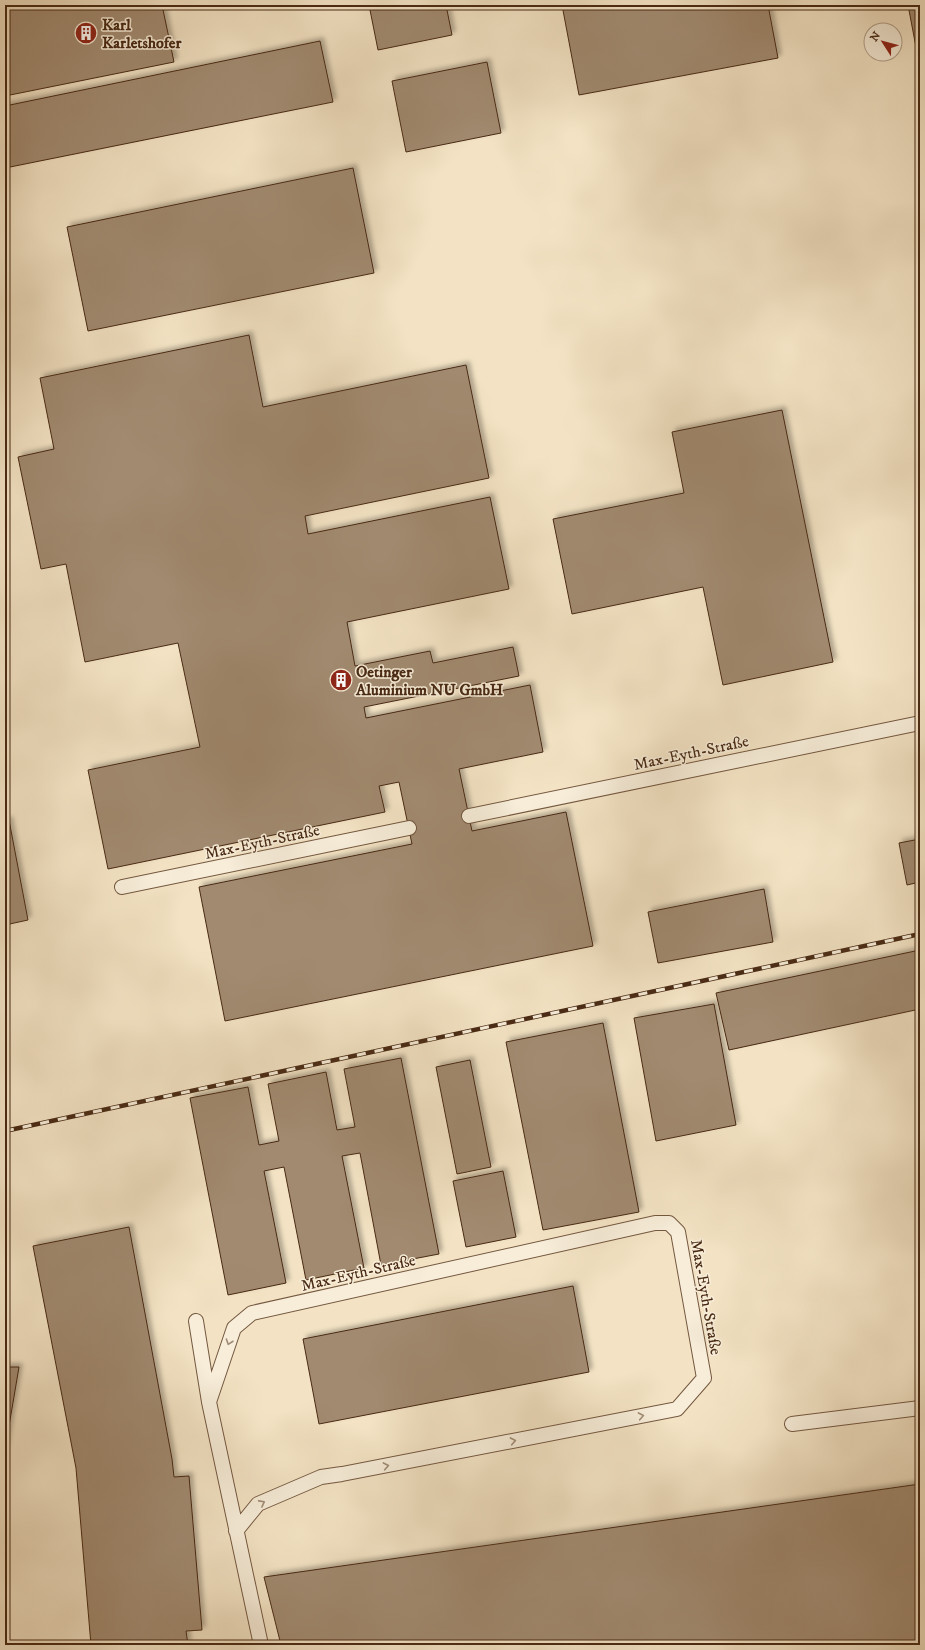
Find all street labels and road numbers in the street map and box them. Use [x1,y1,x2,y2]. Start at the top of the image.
street label: Max-Eyth-Straße [632,731,751,775]
street label: Max-Eyth-Straße [203,820,322,864]
street label: Max-Eyth-Straße [686,1238,726,1357]
street label: Max-Eyth-Straße [299,1250,418,1296]

